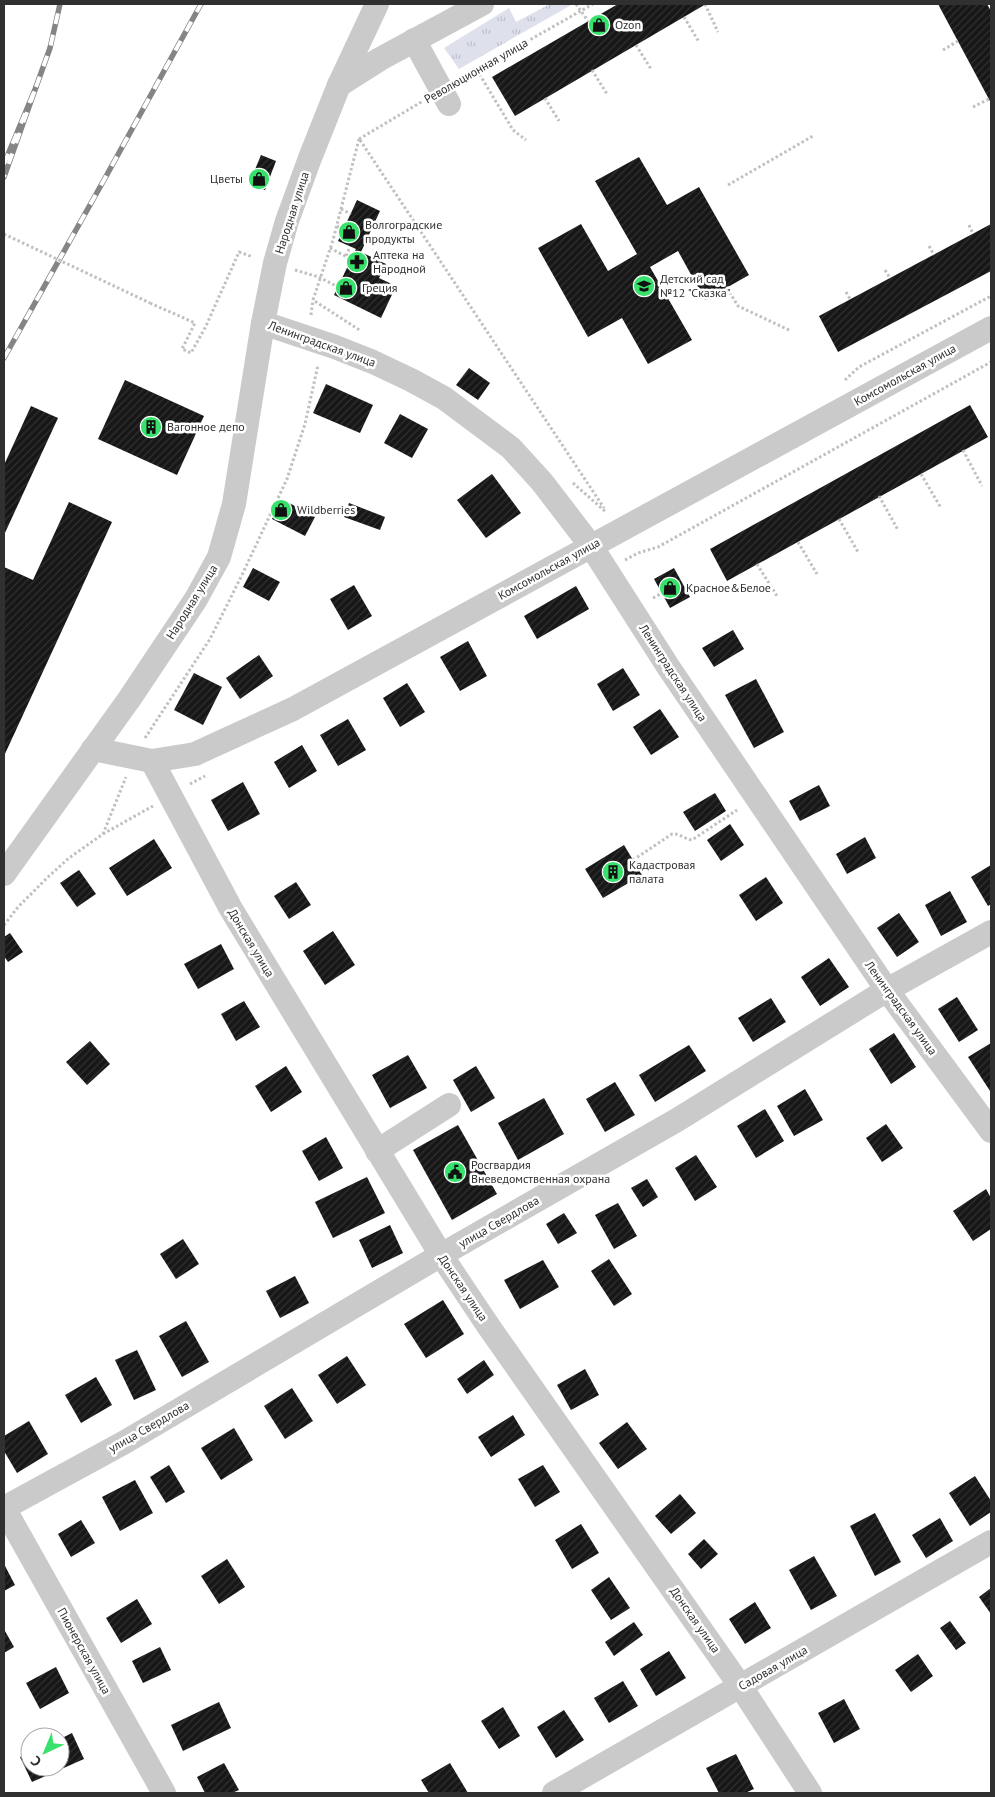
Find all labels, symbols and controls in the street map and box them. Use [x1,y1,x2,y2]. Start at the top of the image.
shop icon: Ozon [587,13,611,37]
place label: Ozon [615,17,641,32]
street label: Революционная улица [421,35,530,106]
shop icon: Цветы [247,167,271,191]
street label: Народная улица [271,170,312,256]
place label: Цветы [210,171,243,186]
place label: Волгоградские продукты [365,217,442,246]
shop icon: Волгоградские продукты [337,220,361,244]
place label: Аптека на Народной [373,247,426,276]
pharmacy icon: Аптека на Народной [345,250,369,274]
place label: Детский сад №12 "Сказка" [660,271,731,300]
school or university icon: Детский сад №12 "Сказка" [632,274,656,298]
shop icon: Греция [334,276,358,300]
place label: Греция [362,280,397,295]
street label: Ленинградская улица [266,317,378,370]
street label: Комсомольская улица [851,340,958,409]
building icon: Вагонное депо [139,415,163,439]
place label: Вагонное депо [167,419,245,434]
shop icon: Wildberries [269,498,293,522]
place label: Wildberries [297,502,355,517]
street label: Комсомольская улица [495,534,602,603]
street label: Народная улица [163,562,221,642]
shop icon: Красное&Белое [658,576,682,600]
place label: Красное&Белое [686,580,771,595]
street label: Ленинградская улица [636,620,711,724]
place label: Кадастровая палата [629,857,695,886]
building icon: Кадастровая палата [601,860,625,884]
street label: Донская улица [225,906,278,980]
street label: Ленинградская улица [862,957,941,1058]
place label: Росгвардия Вневедомственная охрана [471,1157,610,1186]
public building icon: Росгвардия Вневедомственная охрана [443,1160,467,1184]
street label: улица Свердлова [456,1192,542,1251]
street label: Донская улица [436,1252,491,1324]
street label: улица Свердлова [106,1397,192,1456]
street label: Донская улица [667,1584,724,1656]
street label: Пионерская улица [54,1605,114,1697]
street label: Садовая улица [736,1642,810,1693]
north arrow [20,1727,70,1777]
text: С [27,1752,45,1771]

